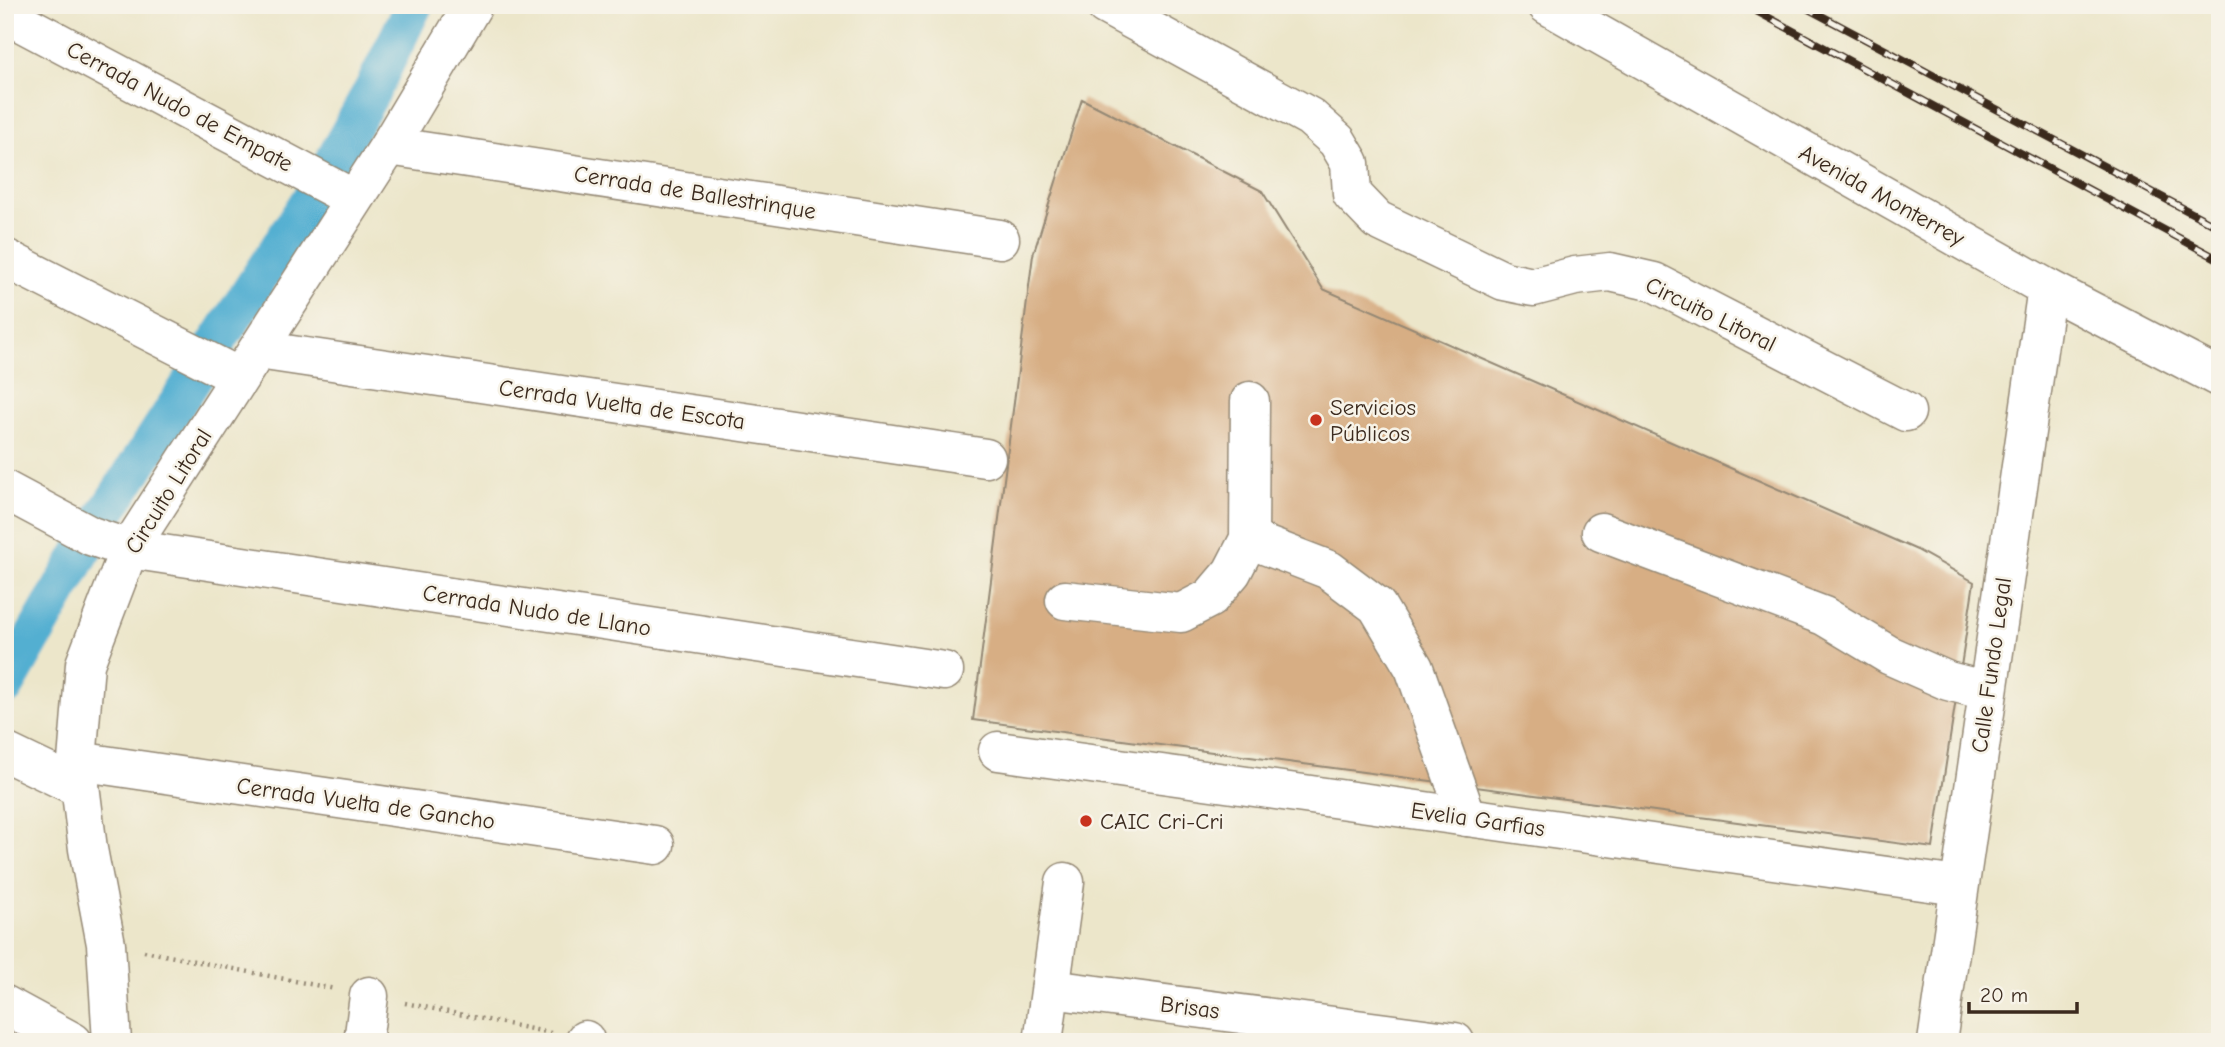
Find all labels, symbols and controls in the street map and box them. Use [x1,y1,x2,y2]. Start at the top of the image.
street label: Cerrada Nudo de Empate [62,35,297,177]
street label: Avenida Monterrey [1794,139,1970,252]
street label: Cerrada de Ballestrinque [572,160,818,225]
street label: Circuito Litoral [1641,271,1781,358]
street label: Cerrada Vuelta de Escota [497,374,747,435]
place label: Servicios Públicos [1330,394,1416,447]
marker: Servicios Públicos [1308,412,1324,428]
street label: Circuito Litoral [119,424,218,559]
street label: Calle Fundo Legal [1966,576,2017,754]
street label: Cerrada Nudo de Llano [421,579,653,642]
street label: Cerrada Vuelta de Gancho [235,772,497,835]
street label: Evelia Garfias [1409,797,1547,842]
place label: CAIC Cri-Cri [1100,808,1224,835]
marker: CAIC Cri-Cri [1078,813,1094,829]
scale bar [1969,970,2078,1014]
text: 20 m [1980,983,2028,1007]
street label: Brisas [1159,990,1221,1025]

